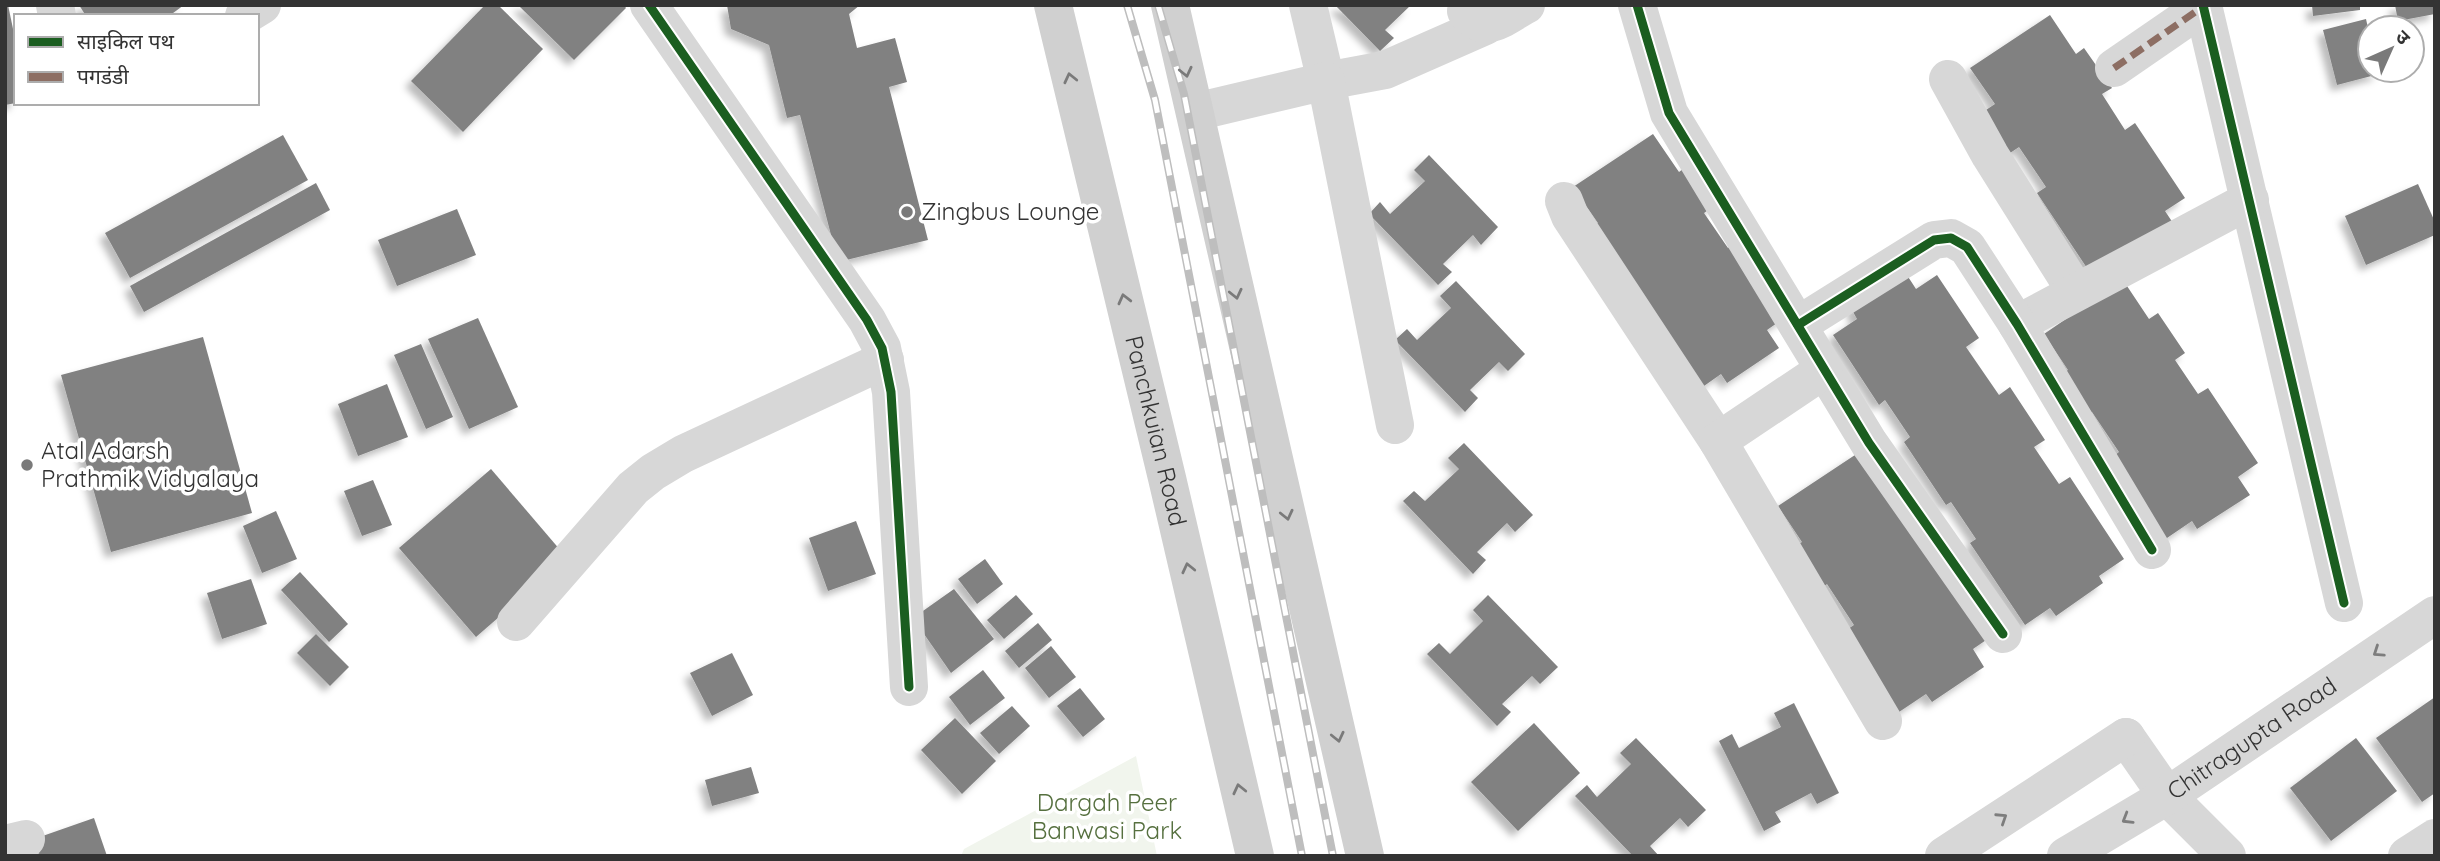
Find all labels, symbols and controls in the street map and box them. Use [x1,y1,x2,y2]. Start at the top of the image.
legend [14,14,259,105]
north arrow [2356,14,2426,84]
text: उ [2391,25,2416,50]
text: साइकिल पथ [77,28,174,54]
text: पगडंडी [77,63,129,89]
one-way arrow [1177,66,1192,78]
one-way arrow [1064,72,1078,84]
place label: Zingbus Lounge [921,196,1099,226]
marker: Zingbus Lounge [899,204,915,220]
one-way arrow [1228,287,1243,299]
one-way arrow [1118,293,1132,305]
street label: Panchkuian Road [1119,332,1194,529]
place label: Atal Adarsh Prathmik Vidyalaya [41,435,259,493]
marker: Atal Adarsh Prathmik Vidyalaya [19,457,35,473]
one-way arrow [1279,509,1294,521]
one-way arrow [1182,562,1196,574]
one-way arrow [2373,644,2386,657]
street label: Chitragupta Road [2161,670,2342,806]
one-way arrow [1330,731,1344,743]
one-way arrow [1233,783,1248,795]
park label: Dargah Peer Banwasi Park [1032,787,1182,845]
one-way arrow [2122,811,2135,824]
one-way arrow [1994,814,2007,827]

